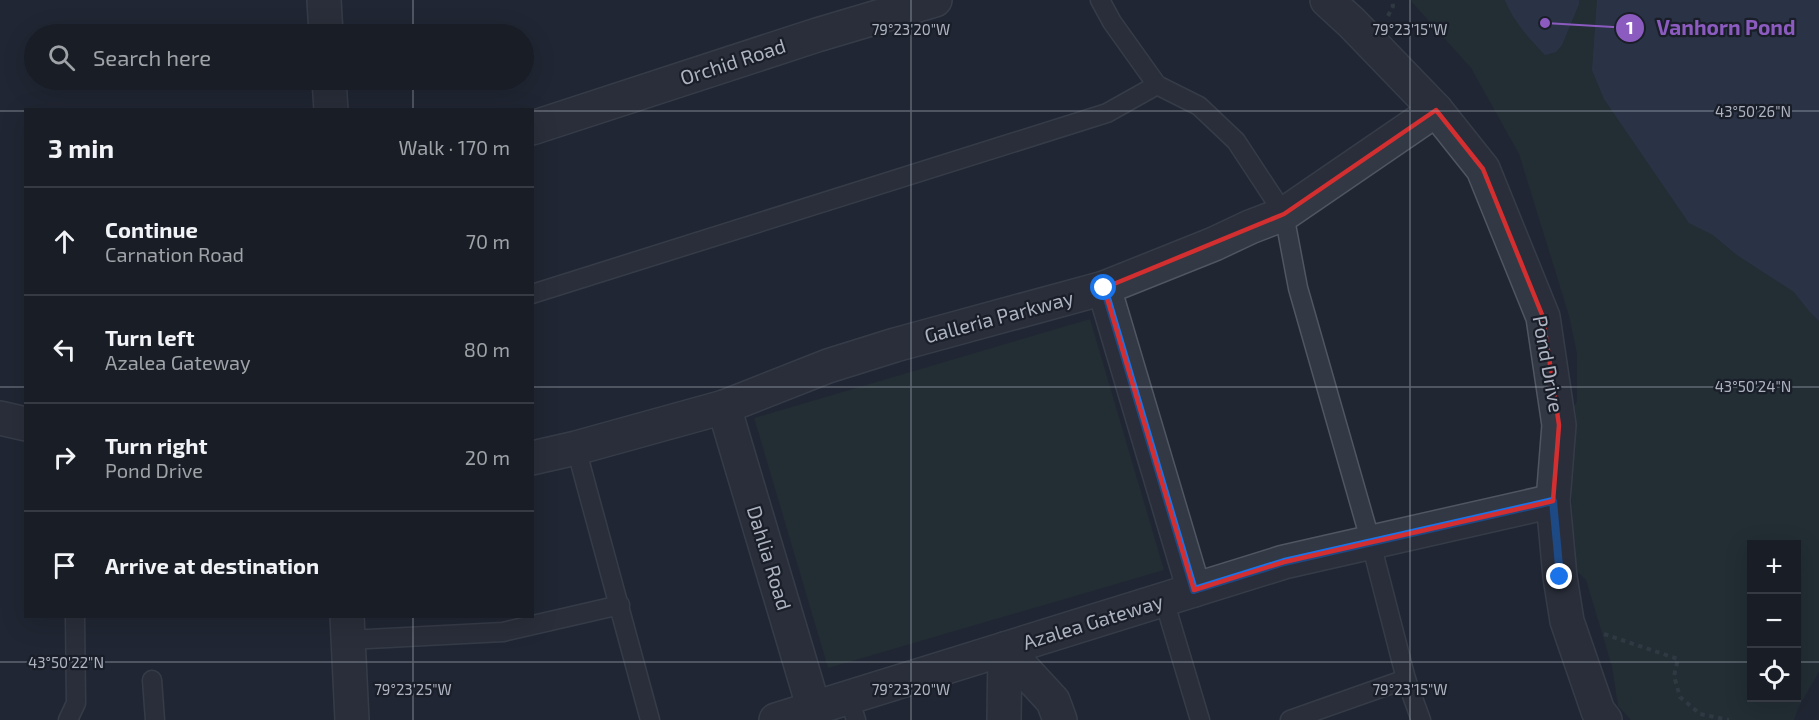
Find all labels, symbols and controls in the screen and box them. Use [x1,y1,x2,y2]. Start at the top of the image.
callout: Vanhorn Pond [1615,9,1808,48]
text: Vanhorn Pond [1656,14,1796,39]
text: 1 [1626,16,1634,38]
text: 79°23'20"W [872,20,950,38]
text: 79°23'15"W [1372,20,1448,38]
search box [24,24,534,90]
street label: Orchid Road [677,33,788,89]
icon: search [45,41,78,74]
text: Search here [93,44,211,70]
text: 43°50'26"N [1715,102,1791,120]
text: 3 min [48,132,114,163]
text: Walk · 170 m [399,135,510,159]
text: Continue [105,216,198,242]
icon: ahead [48,225,81,258]
text: 70 m [466,229,510,253]
text: Carnation Road [105,242,244,266]
route start [1090,274,1116,300]
street label: Galleria Parkway [922,284,1076,347]
street label: Pond Drive [1529,313,1569,414]
text: Turn left [105,324,194,350]
icon: left [48,333,81,366]
text: 80 m [464,337,510,361]
text: Azalea Gateway [105,350,251,374]
text: 43°50'24"N [1715,377,1791,395]
text: Turn right [105,432,207,458]
icon: right [48,441,81,474]
text: 20 m [465,445,510,469]
text: Pond Drive [105,458,203,482]
street label: Dahlia Road [743,502,797,613]
map controls [1747,540,1801,702]
button: + [1747,540,1801,594]
icon: arrive [48,549,81,582]
text: Arrive at destination [105,552,319,578]
route end [1546,563,1572,589]
street label: Azalea Gateway [1020,588,1166,654]
button: − [1747,594,1801,648]
button: locate [1747,648,1801,702]
text: 43°50'22"N [28,653,104,671]
text: 79°23'25"W [374,680,452,698]
text: 79°23'20"W [872,680,950,698]
text: 79°23'15"W [1372,680,1448,698]

